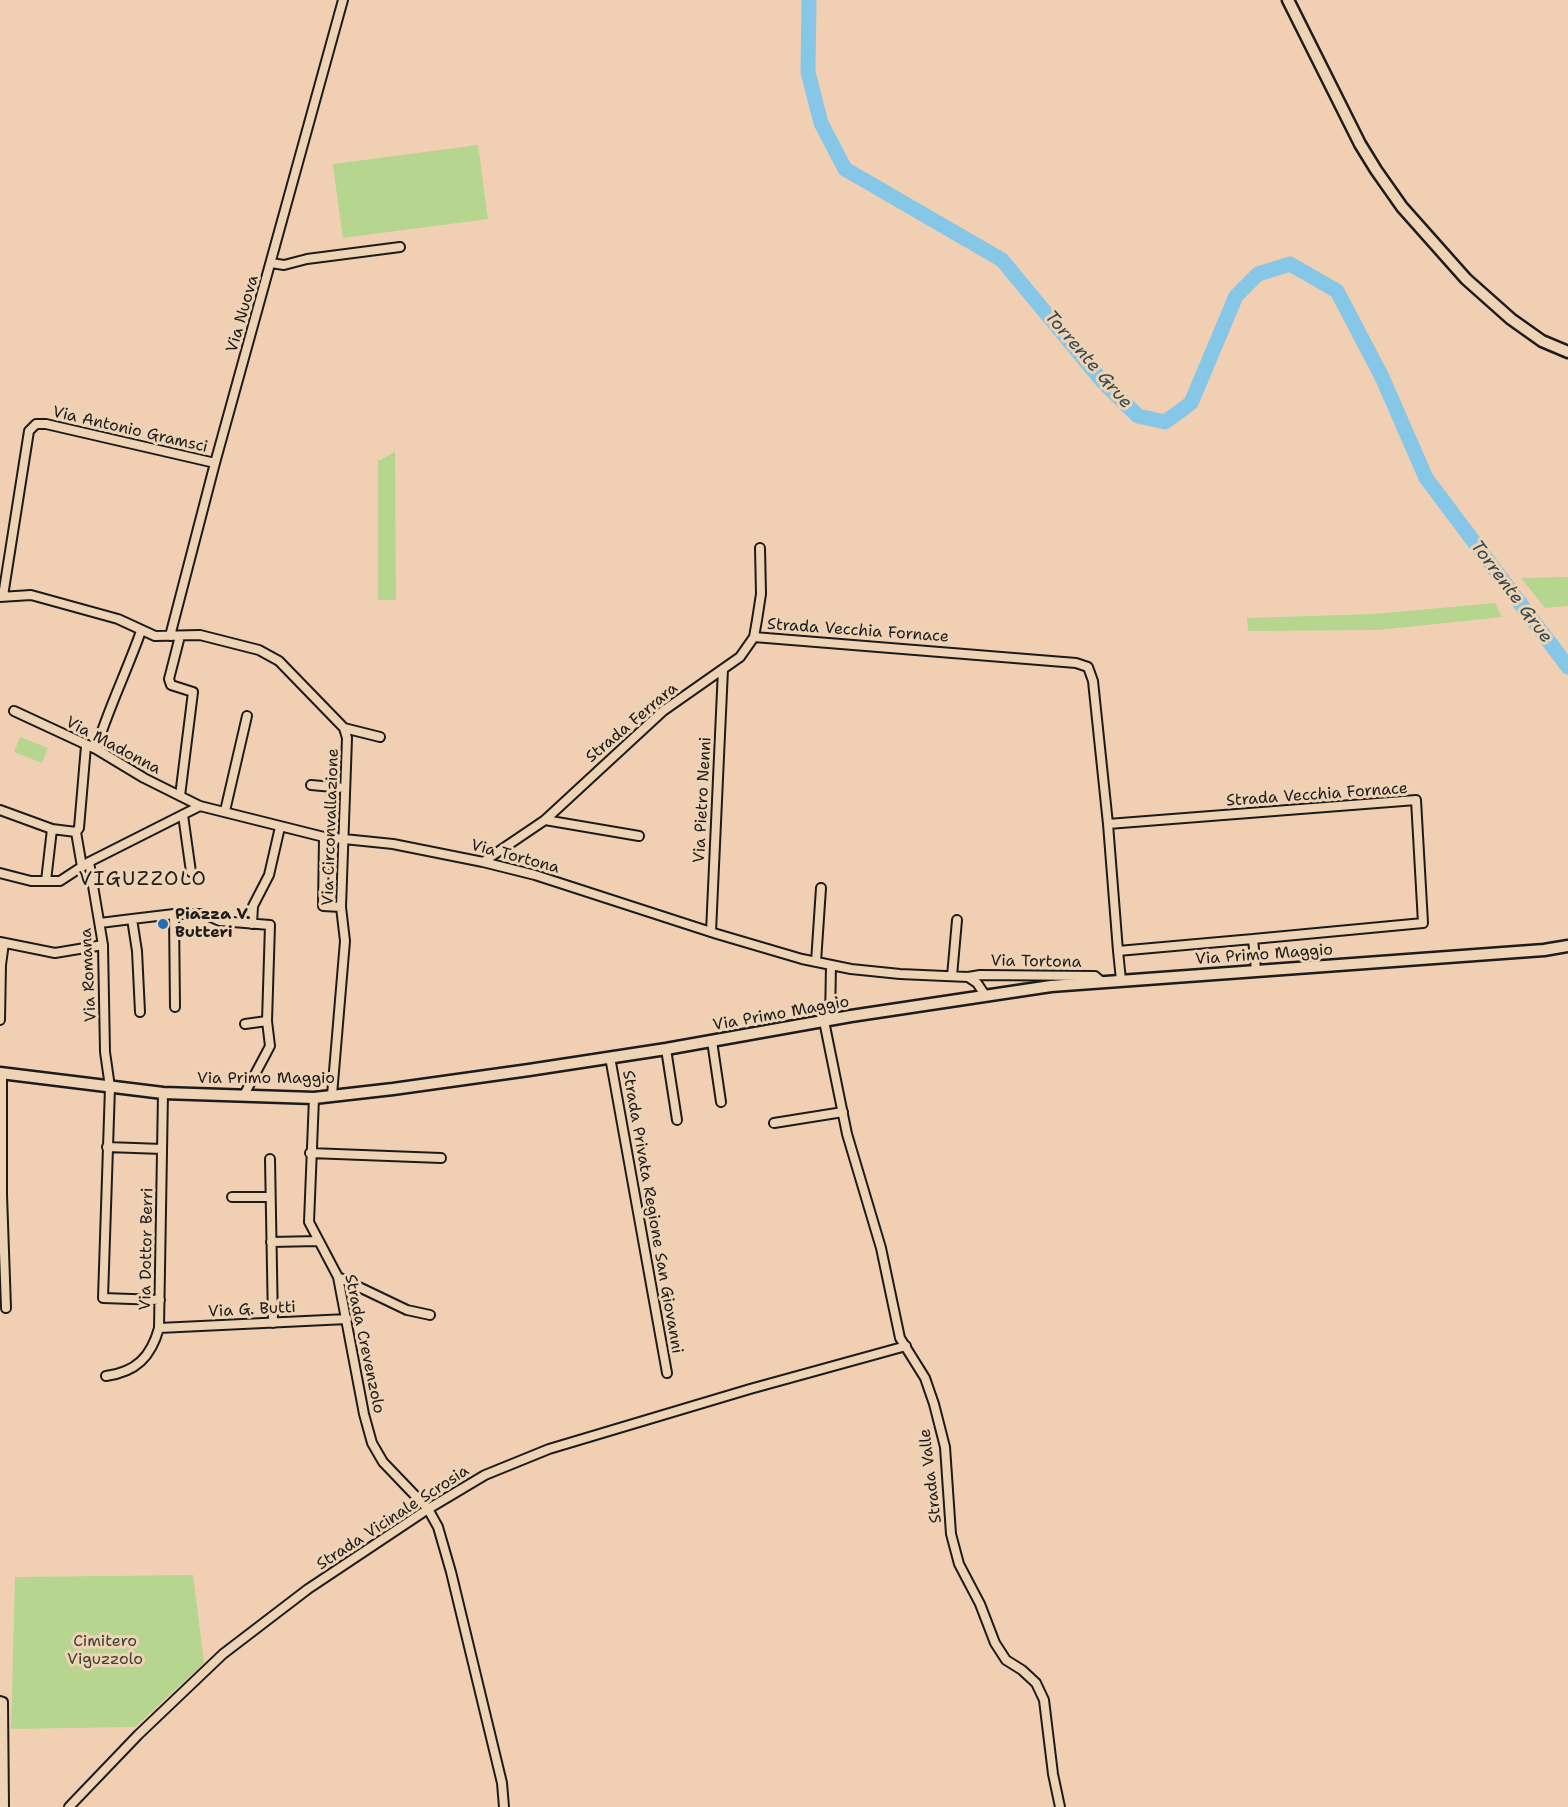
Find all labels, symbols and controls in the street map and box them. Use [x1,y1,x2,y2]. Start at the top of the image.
street label: Via Nuova [223,273,263,355]
water label: Torrente Grue [1040,307,1136,413]
street label: Via Antonio Gramsci [50,403,210,457]
water label: Torrente Grue [1465,537,1557,647]
street label: Strada Vecchia Fornace [766,615,950,647]
street label: Strada Ferrara [582,679,682,767]
street label: Via Madonna [62,713,164,779]
street label: Via Pietro Nenni [690,736,716,864]
street label: Via Circonvallazione [319,748,343,906]
street label: Strada Vecchia Fornace [1225,779,1409,811]
street label: Via Tortona [469,836,561,878]
district label: VIGUZZOLO [78,868,208,892]
place label: Piazza V. Butteri [175,905,251,943]
marker: Piazza V. Butteri [156,917,170,931]
street label: Via Romana [77,927,101,1023]
street label: Via Primo Maggio [1194,941,1334,969]
street label: Via Tortona [990,952,1082,972]
street label: Via Primo Maggio [711,993,851,1035]
street label: Via Primo Maggio [197,1069,335,1089]
street label: Strada Privata Regione San Giovanni [618,1069,686,1355]
street label: Via Dottor Berri [136,1187,158,1311]
street label: Strada Crevenzolo [340,1273,388,1415]
street label: Via G. Butti [208,1298,296,1322]
street label: Strada Valle [916,1428,946,1524]
street label: Strada Vicinale Scrosia [313,1462,473,1574]
park label: Cimitero Viguzzolo [67,1632,143,1670]

